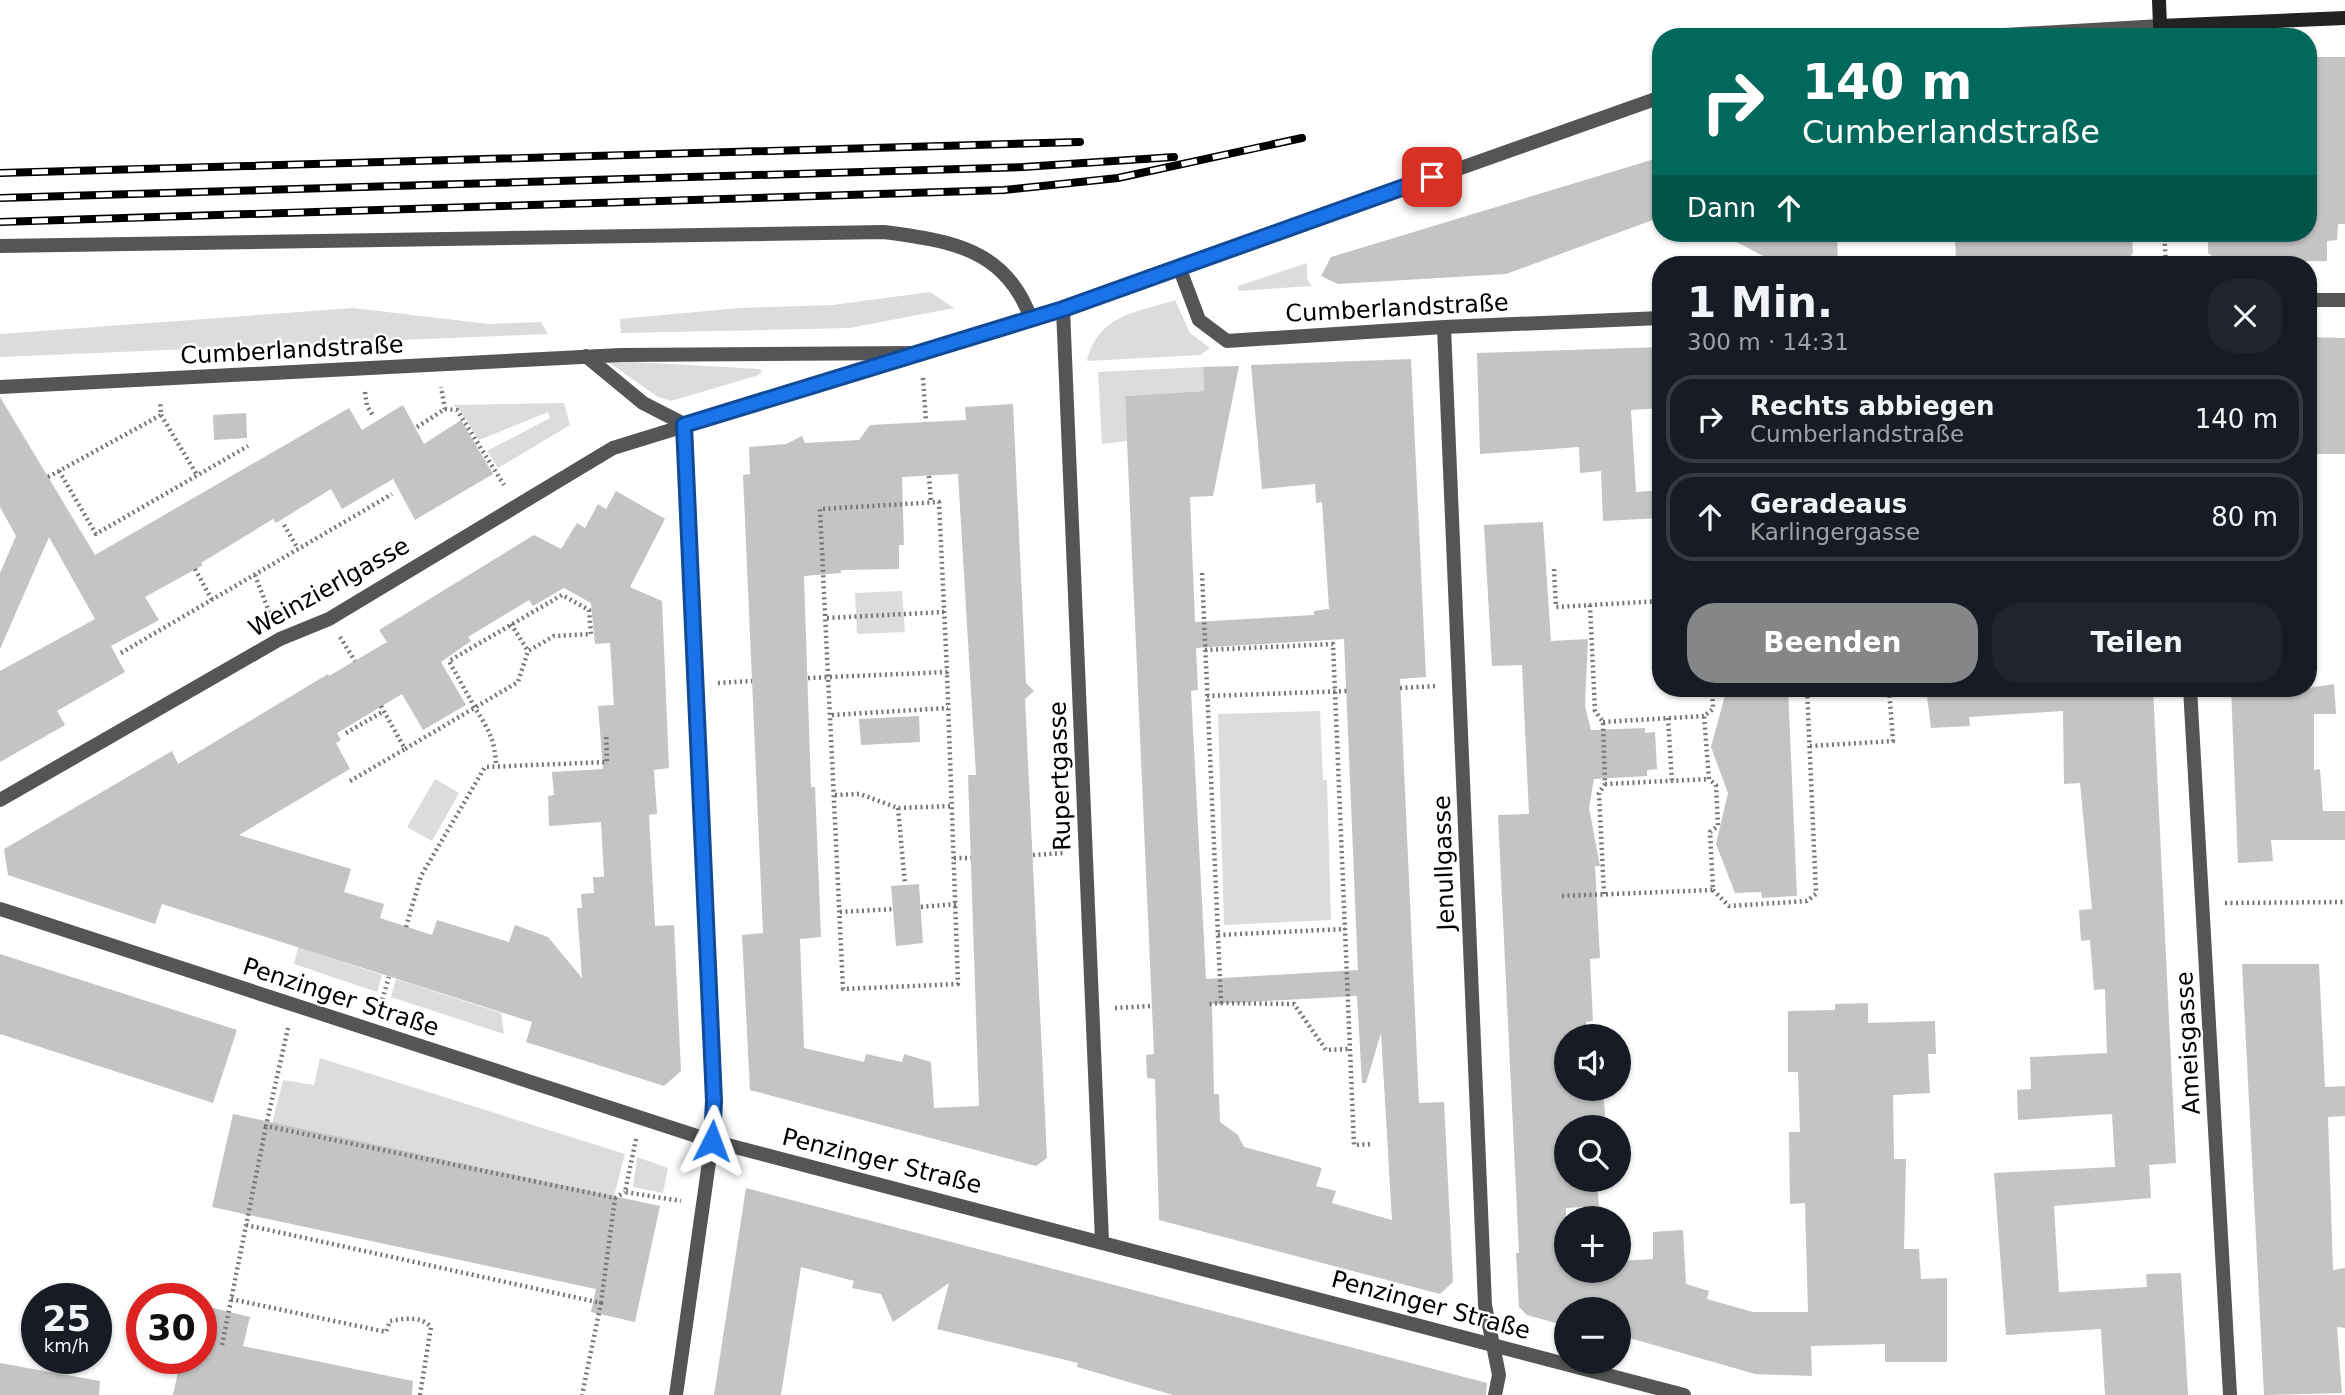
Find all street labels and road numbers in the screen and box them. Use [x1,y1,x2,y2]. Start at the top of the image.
street label: Cumberlandstraße [1285,288,1509,328]
street label: Cumberlandstraße [180,330,404,370]
street label: Weinzierlgasse [244,531,414,643]
street label: Rupertgasse [1043,701,1077,851]
street label: Jenullgasse [1428,795,1460,933]
street label: Penzinger Straße [239,952,443,1042]
street label: Ameisgasse [2170,971,2206,1115]
street label: Penzinger Straße [779,1123,985,1199]
street label: Penzinger Straße [1329,1265,1533,1345]

